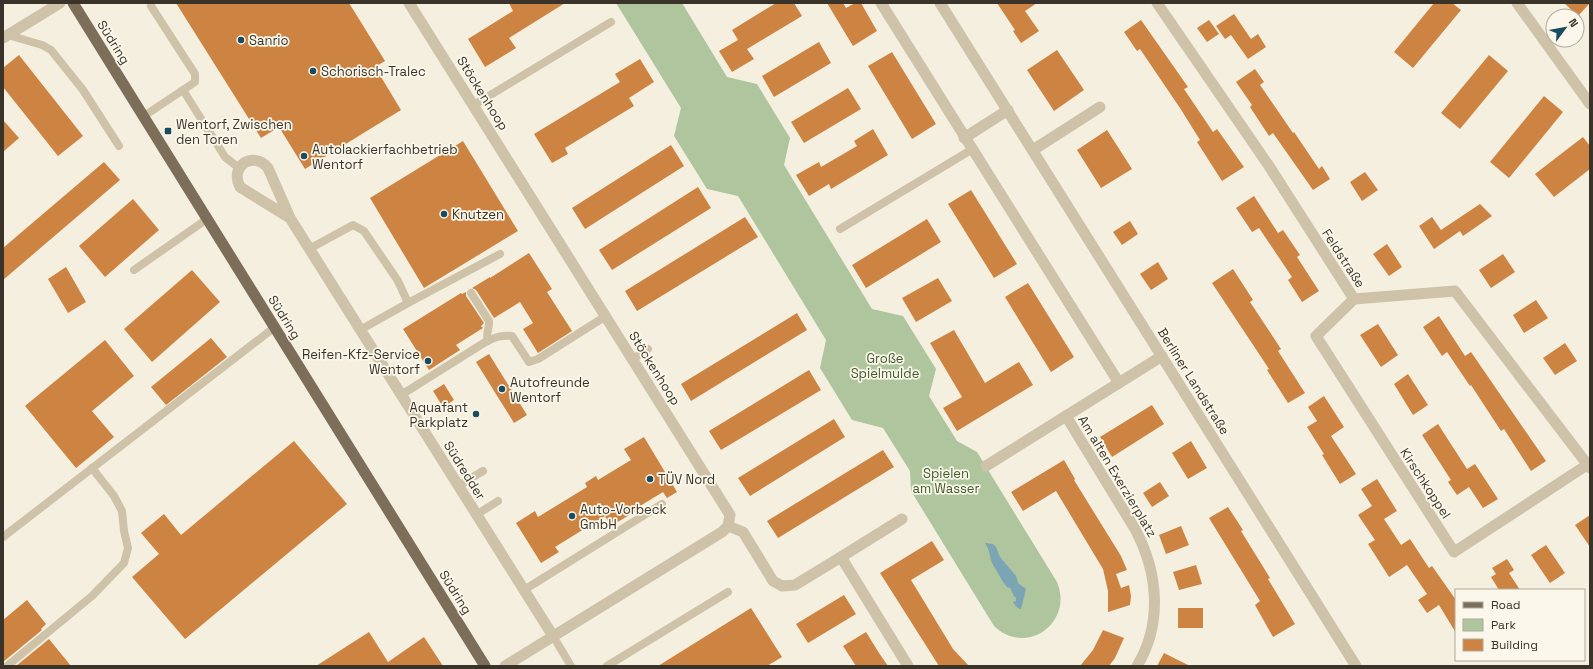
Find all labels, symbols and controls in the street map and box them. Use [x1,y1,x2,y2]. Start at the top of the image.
north arrow [1545,8,1585,48]
text: N [1566,16,1581,30]
street label: Südring [93,17,134,67]
place label: Sanrio [249,32,289,49]
marker: Sanrio [236,35,246,45]
street label: Stöckenhoop [453,53,512,133]
place label: Schorisch-Tralec [321,63,426,80]
marker: Schorisch-Tralec [308,66,318,76]
place label: Wentorf, Zwischen den Toren [176,116,292,148]
marker: Wentorf, Zwischen den Toren [163,126,173,136]
place label: Autolackierfachbetrieb Wentorf [312,141,458,173]
marker: Autolackierfachbetrieb Wentorf [299,151,309,161]
place label: Knutzen [452,206,504,223]
marker: Knutzen [439,209,449,219]
street label: Feldstraße [1318,226,1369,291]
street label: Südring [264,292,305,342]
street label: Berliner Landstraße [1154,325,1233,438]
street label: Stöckenhoop [625,328,684,408]
place label: Reifen-Kfz-Service Wentorf [302,346,420,378]
park label: Große Spielmulde [851,350,919,382]
marker: Reifen-Kfz-Service Wentorf [423,356,433,366]
place label: Autofreunde Wentorf [510,374,590,406]
marker: Autofreunde Wentorf [497,384,507,394]
place label: Aquafant Parkplatz [410,399,468,431]
marker: Aquafant Parkplatz [471,409,481,419]
street label: Am alten Exerzierplatz [1074,412,1161,541]
street label: Südredder [440,438,489,503]
street label: Kirschkoppel [1396,445,1455,522]
park label: Spielen am Wasser [913,465,980,497]
place label: TÜV Nord [658,471,715,488]
marker: TÜV Nord [645,474,655,484]
place label: Auto-Vorbeck GmbH [580,501,667,533]
marker: Auto-Vorbeck GmbH [567,511,577,521]
street label: Südring [435,567,476,617]
legend [1455,589,1585,661]
text: Road [1491,597,1520,613]
text: Park [1491,617,1516,633]
text: Building [1491,637,1538,653]

